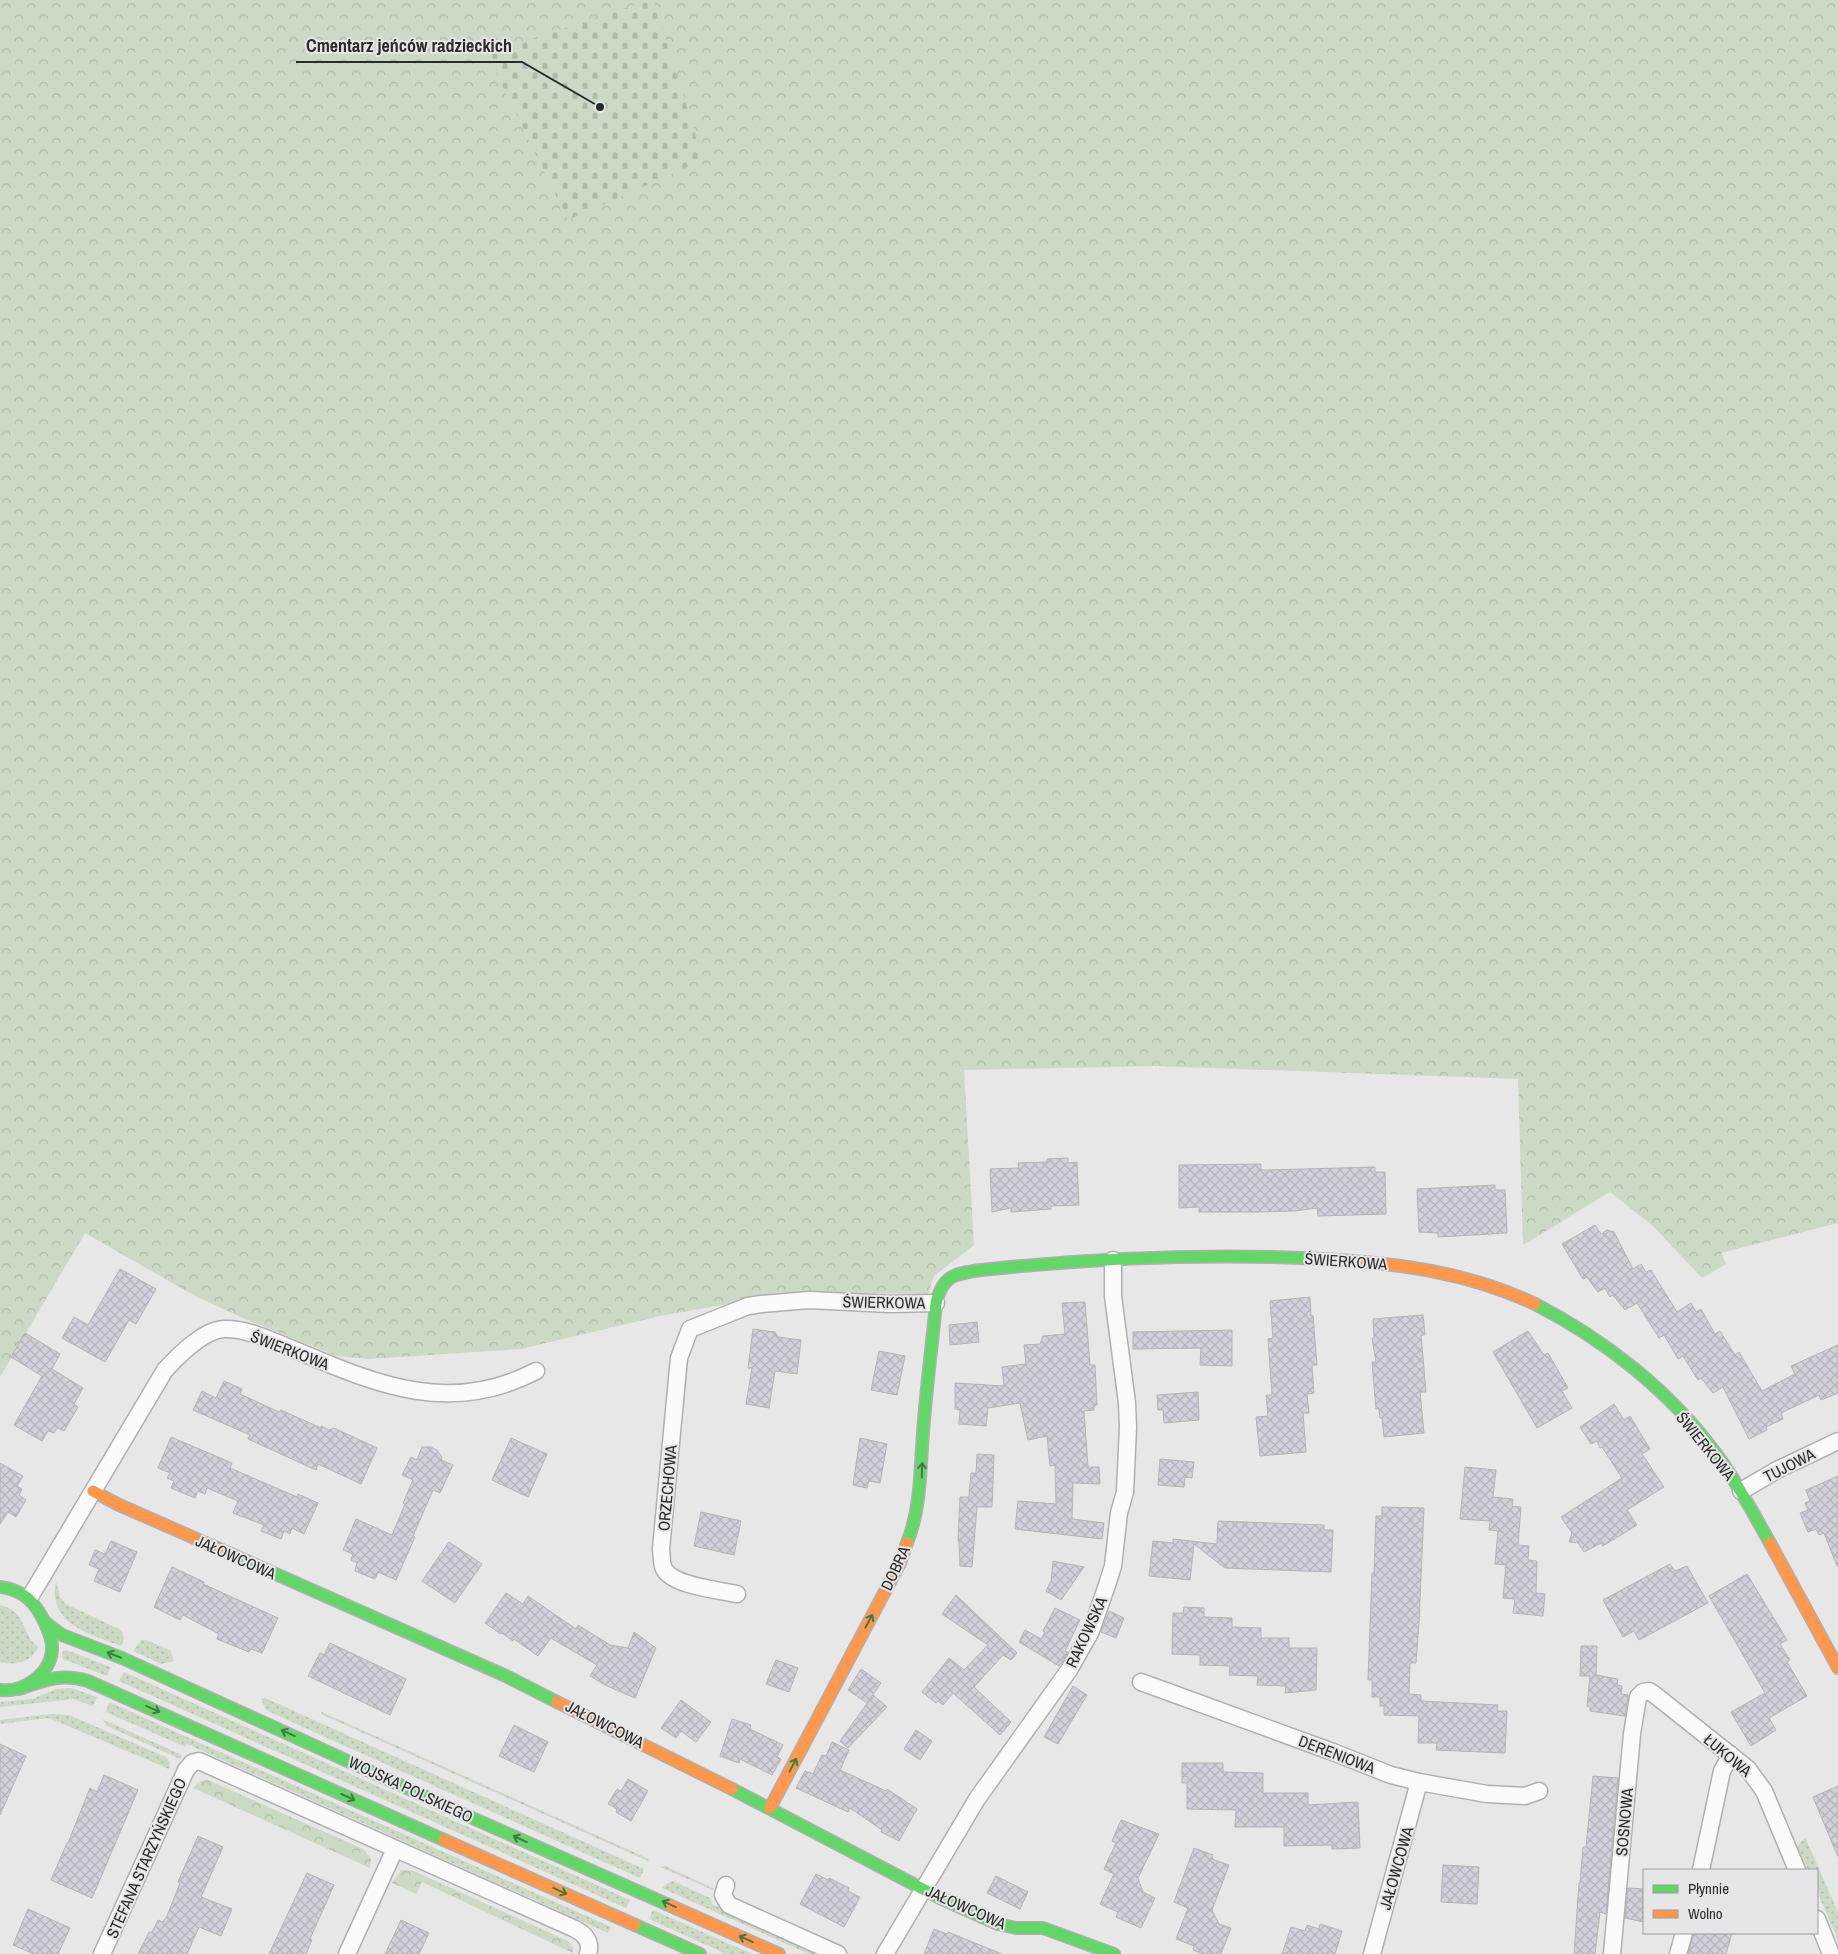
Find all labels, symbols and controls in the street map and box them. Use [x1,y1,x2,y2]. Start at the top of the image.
callout: Cmentarz jeńców radzieckich [296,29,522,62]
text: Cmentarz jeńców radzieckich [306,33,512,58]
street label: ŚWIERKOWA [1304,1247,1388,1275]
street label: ŚWIERKOWA [843,1290,926,1314]
street label: ŚWIERKOWA [247,1325,333,1375]
street label: ŚWIERKOWA [1671,1407,1741,1485]
street label: TUJOWA [1760,1443,1819,1487]
street label: ORZECHOWA [652,1444,682,1532]
one-way arrow [917,1462,926,1478]
street label: JAŁOWCOWA [192,1530,280,1585]
street label: DOBRA [875,1542,915,1594]
street label: RAKOWSKA [1060,1593,1112,1671]
one-way arrow [864,1614,874,1629]
one-way arrow [107,1650,122,1659]
street label: JAŁOWCOWA [562,1695,648,1753]
one-way arrow [145,1704,160,1714]
one-way arrow [281,1728,296,1737]
street label: ŁUKOWA [1699,1728,1757,1782]
street label: DERENIOWA [1296,1729,1379,1779]
street label: WOJSKA POLSKIEGO [345,1751,477,1827]
one-way arrow [789,1758,798,1773]
street label: STEFANA STARZYŃSKIEGO [101,1774,191,1942]
street label: SOSNOWA [1610,1787,1638,1857]
one-way arrow [340,1792,355,1802]
street label: JAŁOWCOWA [1374,1824,1418,1912]
one-way arrow [513,1833,528,1843]
legend [1643,1869,1818,1934]
text: Płynnie [1688,1878,1729,1899]
street label: JAŁOWCOWA [922,1880,1010,1935]
one-way arrow [552,1887,567,1897]
one-way arrow [662,1899,677,1909]
text: Wolno [1688,1903,1723,1924]
one-way arrow [739,1934,754,1943]

